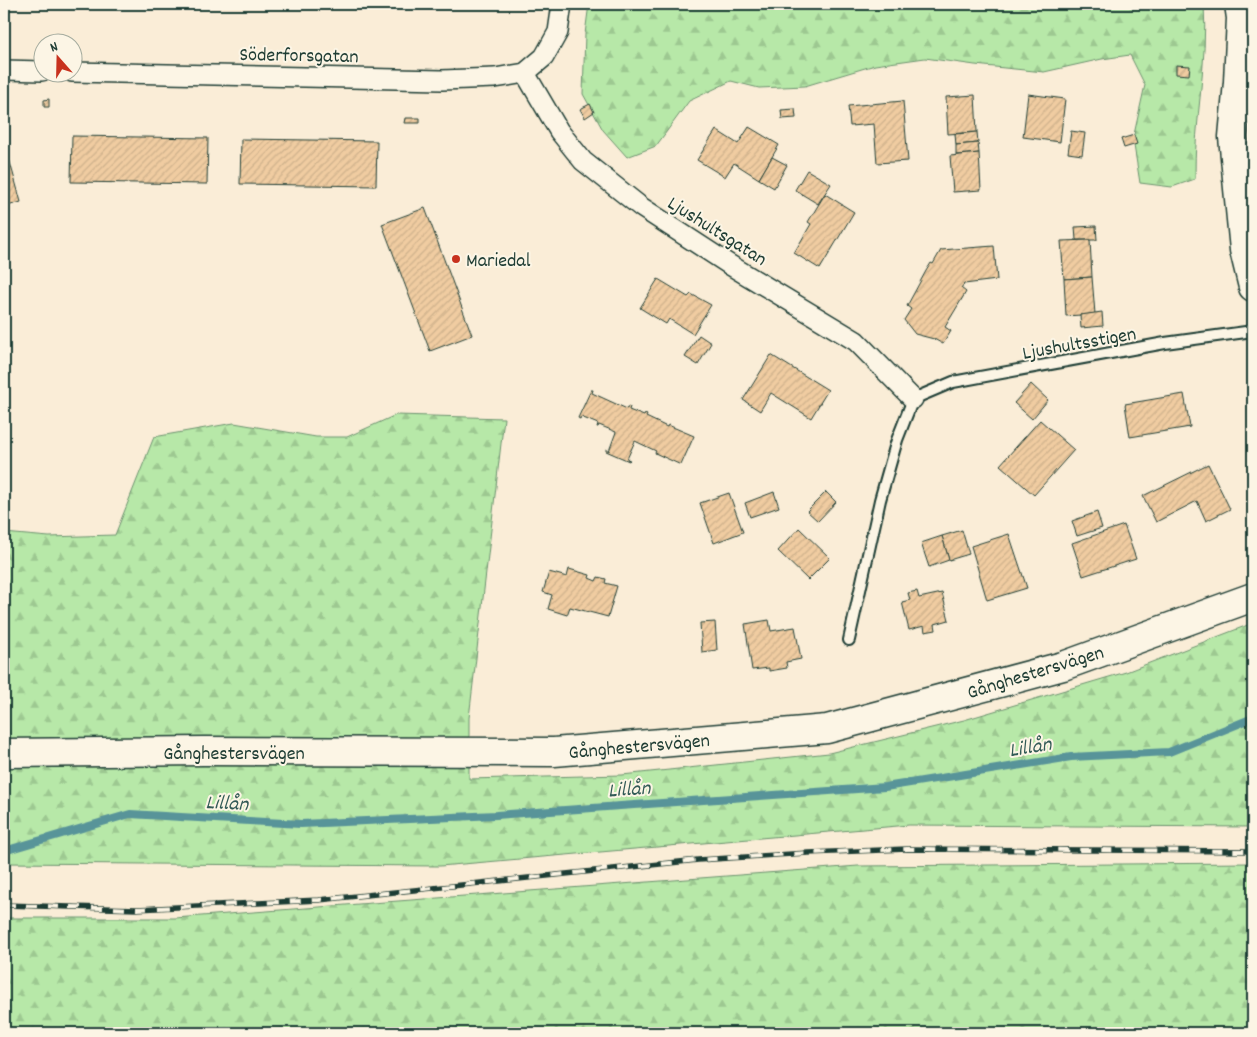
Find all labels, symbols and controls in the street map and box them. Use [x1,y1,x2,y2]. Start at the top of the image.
north arrow [32,32,82,82]
text: N [48,37,61,58]
street label: Söderforsgatan [239,42,359,72]
street label: Ljushultsgatan [661,191,772,274]
place label: Mariedal [466,248,531,276]
marker: Mariedal [450,253,462,265]
street label: Ljushultsstigen [1020,321,1139,369]
street label: Gånghestersvägen [964,640,1108,708]
street label: Gånghestersvägen [568,728,711,768]
water label: Lillån [1007,731,1055,767]
street label: Gånghestersvägen [163,741,305,769]
water label: Lillån [607,774,653,807]
water label: Lillån [205,789,250,821]

